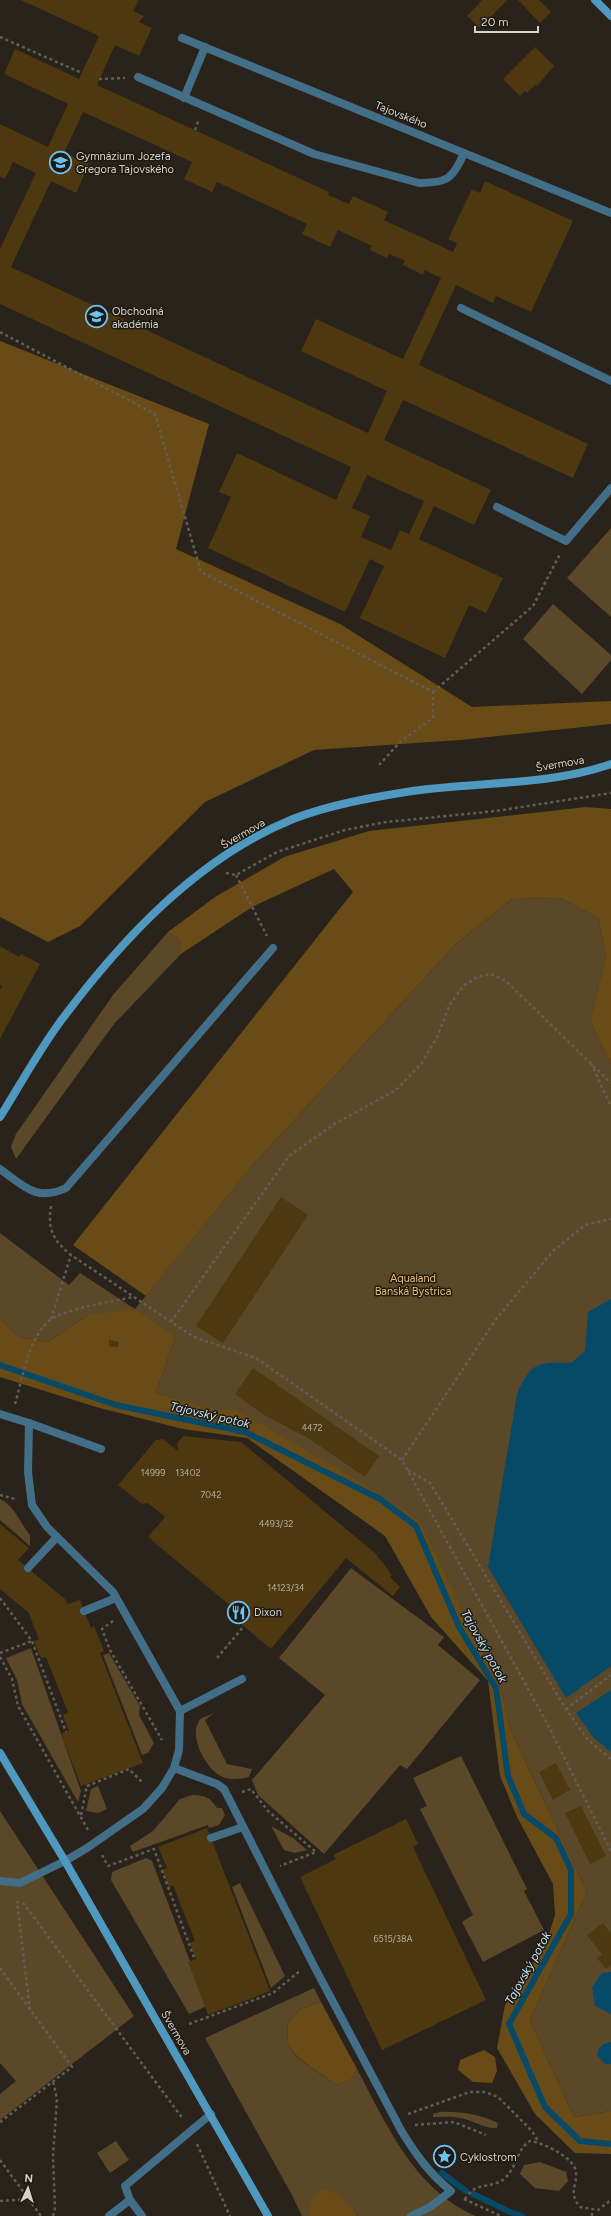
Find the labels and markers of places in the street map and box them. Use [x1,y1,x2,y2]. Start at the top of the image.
school or university icon: Gymnázium Jozefa Gregora Tajovského [48,149,74,175]
place label: Gymnázium Jozefa Gregora Tajovského [76,150,174,176]
school or university icon: Obchodná akadémia [84,304,110,330]
place label: Obchodná akadémia [112,305,164,331]
restaurant icon: Dixon [225,1599,251,1625]
place label: Dixon [254,1606,282,1619]
place icon: Cyklostrom [431,2144,457,2170]
place label: Cyklostrom [460,2151,517,2164]

